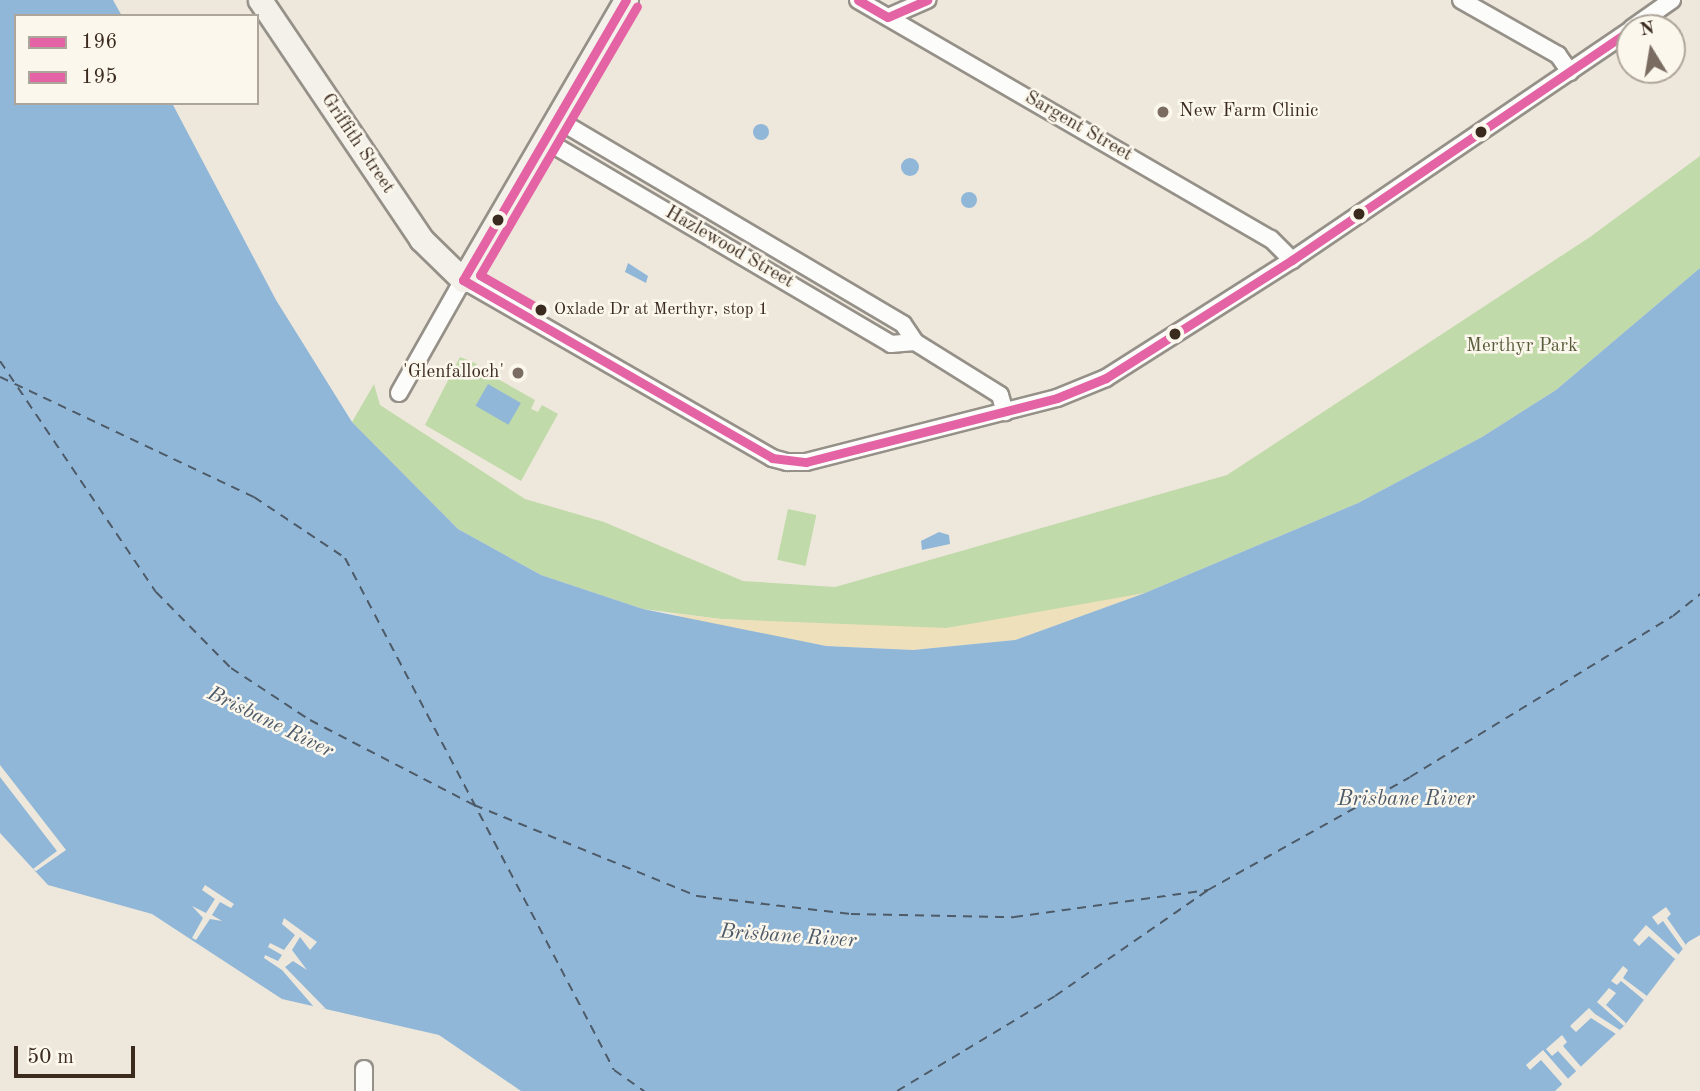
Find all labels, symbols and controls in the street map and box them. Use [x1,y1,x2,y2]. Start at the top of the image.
legend [14,14,259,105]
north arrow [1616,14,1686,84]
text: N [1638,19,1656,41]
text: 196 [81,32,118,53]
text: 195 [81,67,118,88]
street label: Sargent Street [1020,87,1136,167]
street label: Griffith Street [315,90,399,198]
place label: New Farm Clinic [1179,101,1318,123]
marker: New Farm Clinic [1153,102,1173,122]
unlabelled marker [1474,125,1488,139]
street label: Hazlewood Street [661,202,797,294]
unlabelled marker [1352,207,1366,221]
unlabelled marker [491,213,505,227]
place label: Oxlade Dr at Merthyr, stop 1 [554,300,768,320]
marker: Oxlade Dr at Merthyr, stop 1 [534,303,548,317]
unlabelled marker [1168,327,1182,341]
park label: Merthyr Park [1466,336,1578,358]
place label: 'Glenfalloch' [403,362,504,384]
marker: 'Glenfalloch' [510,365,526,381]
water label: Brisbane River [203,682,337,764]
water label: Brisbane River [1338,787,1474,813]
water label: Brisbane River [719,920,857,954]
scale bar [18,1032,138,1076]
text: 50 m [27,1047,74,1068]

